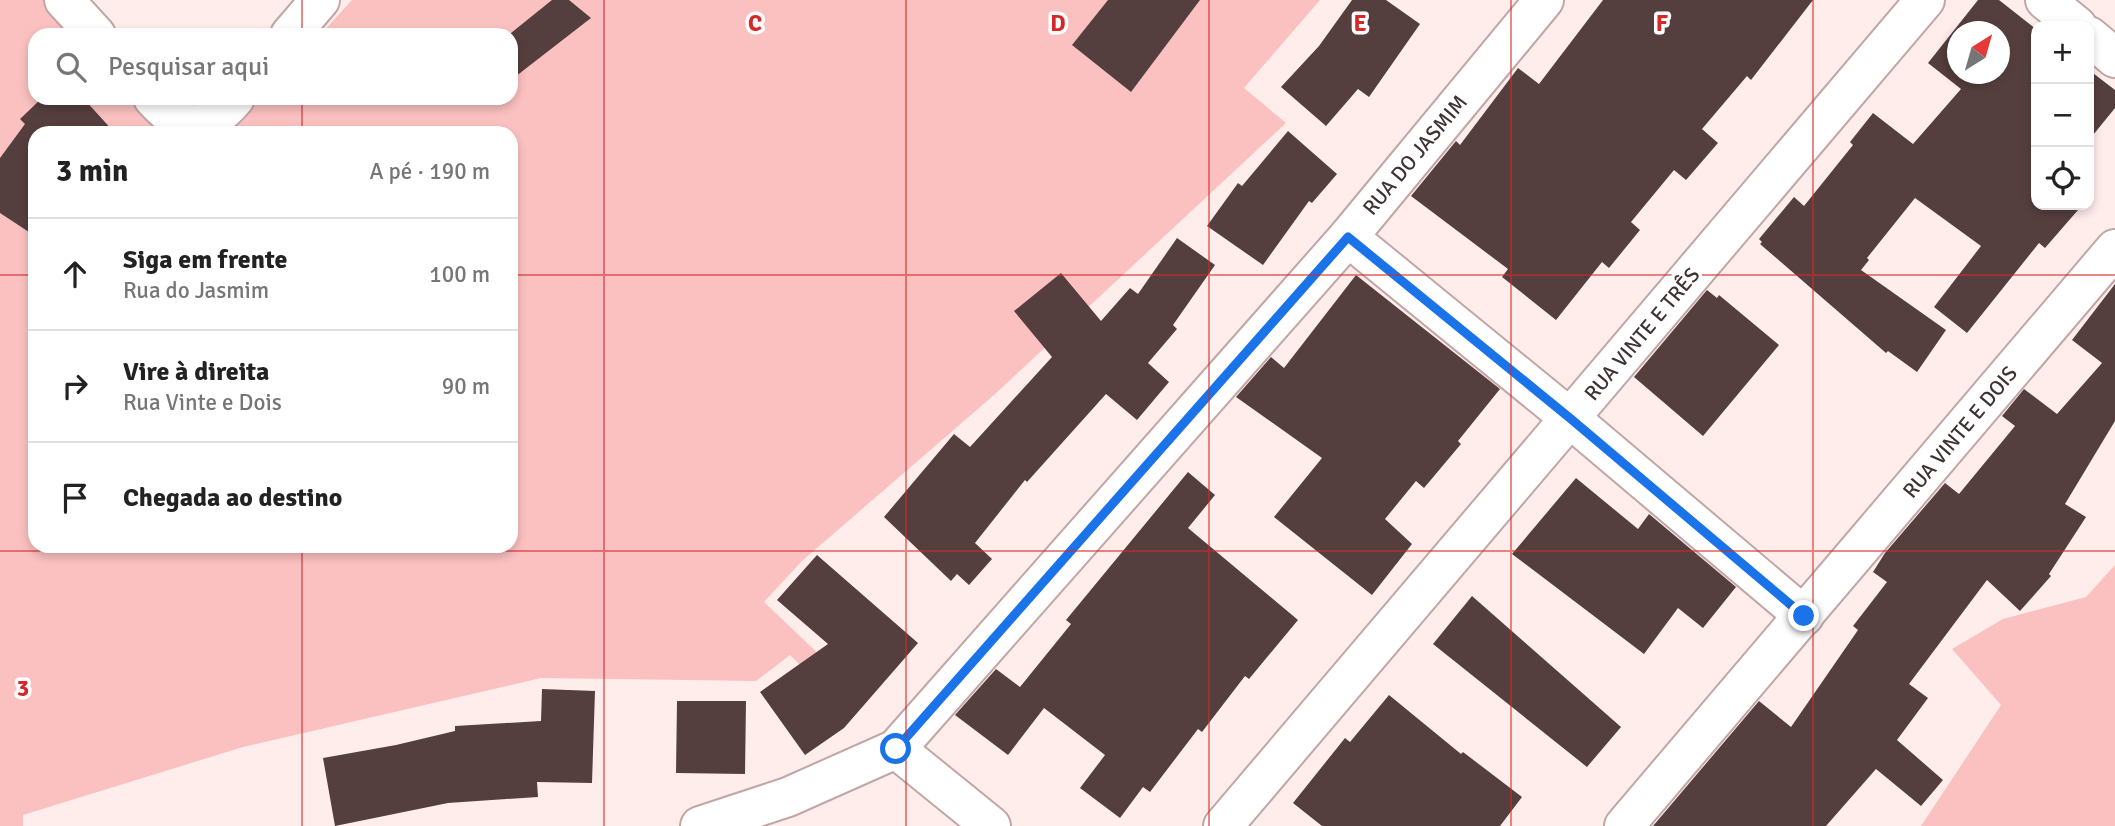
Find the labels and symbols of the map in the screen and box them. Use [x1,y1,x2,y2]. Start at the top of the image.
text: C [748,9,762,38]
text: D [1050,9,1066,38]
text: E [1353,9,1367,38]
text: F [1656,9,1668,38]
north arrow [1947,21,2010,84]
street label: RUA DO JASMIM [1357,90,1473,220]
street label: RUA VINTE E TRÊS [1579,262,1705,406]
street label: RUA VINTE E DOIS [1897,361,2023,503]
route end [1788,600,1819,631]
text: 3 [17,674,29,703]
route start [880,733,911,764]

